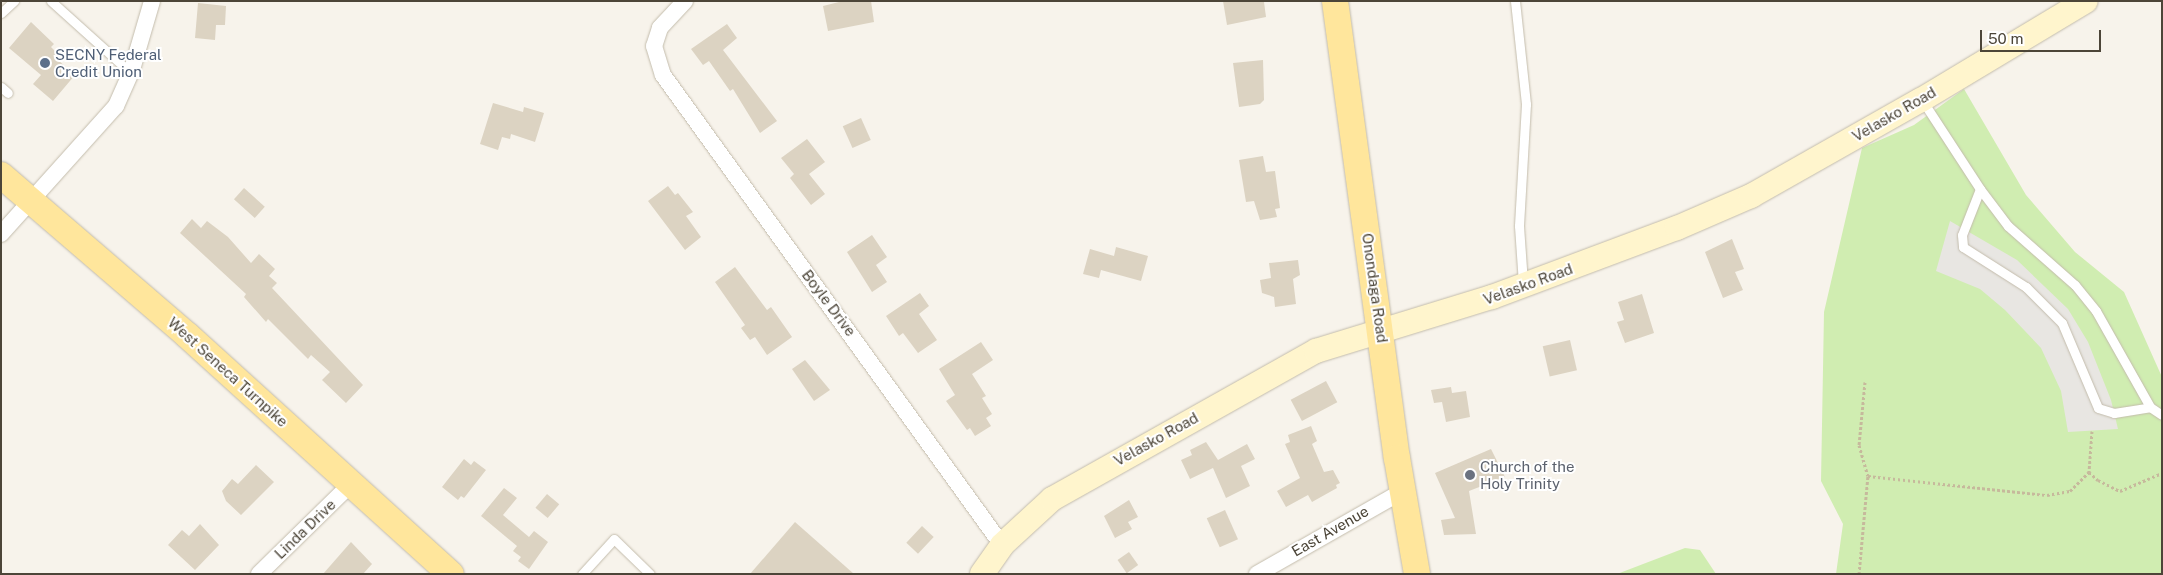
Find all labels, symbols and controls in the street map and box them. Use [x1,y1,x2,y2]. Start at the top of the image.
scale bar [1983,20,2104,52]
text: 50 m [1988,30,2023,47]
place label: SECNY Federal Credit Union [55,45,162,80]
marker: SECNY Federal Credit Union [39,57,51,69]
street label: Velasko Road [1849,83,1939,145]
street label: Onondaga Road [1358,232,1392,344]
street label: Velasko Road [1481,259,1575,309]
street label: Boyle Drive [798,266,860,340]
street label: West Seneca Turnpike [164,313,292,431]
street label: Velasko Road [1111,408,1201,470]
place label: Church of the Holy Trinity [1480,457,1575,492]
marker: Church of the Holy Trinity [1464,469,1476,481]
street label: Linda Drive [271,495,339,563]
street label: East Avenue [1288,502,1372,560]

